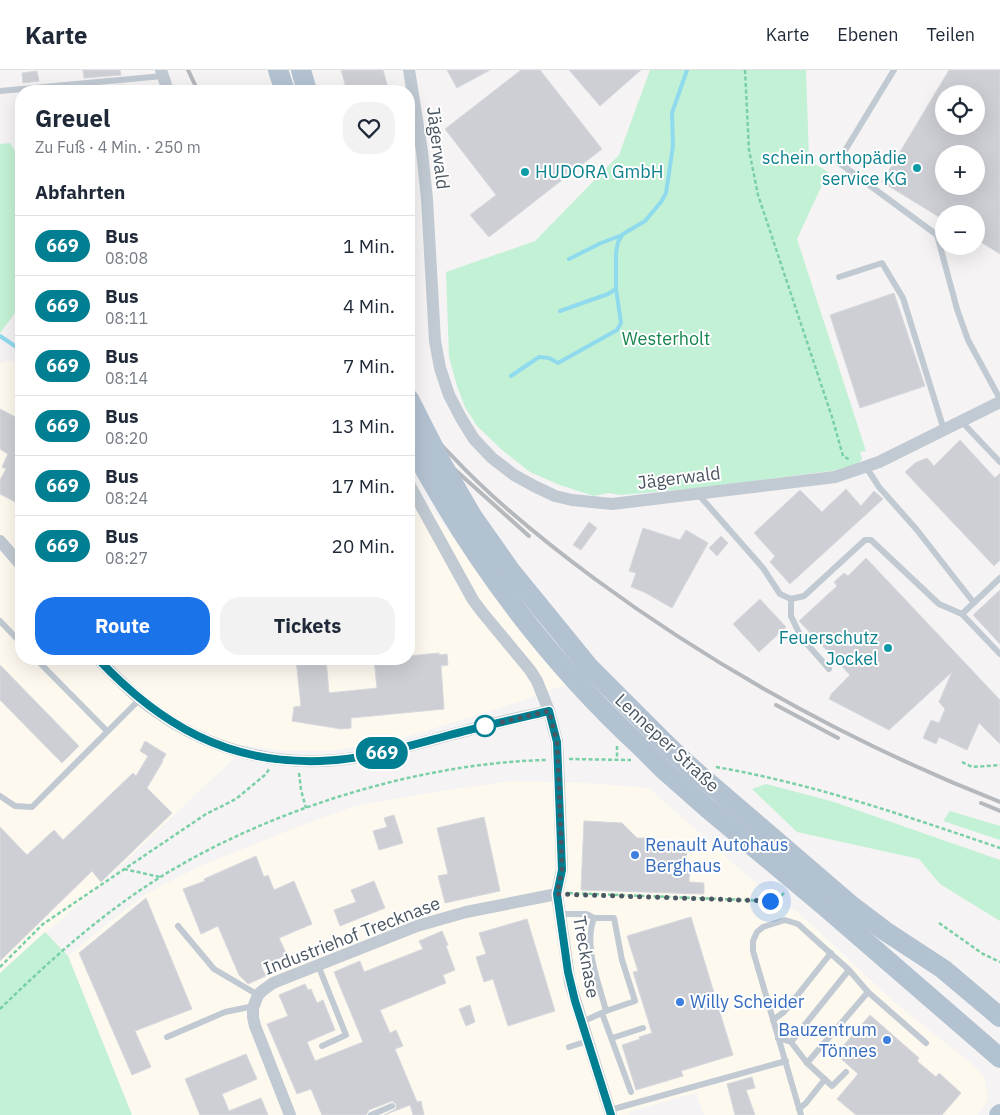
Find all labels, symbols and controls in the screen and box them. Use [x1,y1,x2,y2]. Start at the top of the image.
text: Karte [25,19,88,51]
text: Karte [766,23,809,46]
text: Ebenen [837,23,898,46]
text: Teilen [926,23,975,46]
map controls [935,85,985,255]
button: locate [935,85,985,135]
text: Greuel [35,102,110,134]
button: heart [343,102,395,154]
street label: Jägerwald [422,105,455,191]
text: Zu Fuß · 4 Min. · 250 m [35,137,201,157]
button: + [935,145,985,195]
place label: schein orthopädie service KG [762,146,907,190]
place label: HUDORA GmbH [535,160,663,183]
marker: schein orthopädie service KG [911,162,923,174]
marker: HUDORA GmbH [519,166,531,178]
text: Abfahrten [35,180,125,204]
button: − [935,205,985,255]
text: Bus [105,224,139,248]
text: 669 [46,234,79,257]
text: 1 Min. [343,234,395,258]
text: 08:08 [105,248,148,268]
text: Bus [105,284,139,308]
text: 669 [46,294,79,317]
text: 4 Min. [343,294,395,318]
text: 08:11 [105,308,148,328]
park label: Westerholt [622,327,710,350]
text: Bus [105,344,139,368]
text: 669 [46,354,79,377]
text: 7 Min. [343,354,395,378]
text: 08:14 [105,368,148,388]
text: Bus [105,404,139,428]
text: 669 [46,414,79,437]
text: 13 Min. [332,414,395,438]
text: 08:20 [105,428,148,448]
street label: Jägerwald [636,461,722,494]
text: Bus [105,464,139,488]
text: 669 [46,474,79,497]
text: 17 Min. [332,474,395,498]
text: 08:24 [105,488,148,508]
text: Bus [105,524,139,548]
text: 669 [46,534,79,557]
text: 20 Min. [332,534,395,558]
text: 08:27 [105,548,148,568]
button: Route [35,597,210,655]
button: Tickets [220,597,395,655]
place label: Feuerschutz Jockel [779,626,878,670]
marker: Feuerschutz Jockel [882,642,894,654]
street label: Lenneper Straße [610,688,724,797]
unlabelled marker [474,715,496,737]
line badge: 669 [353,737,411,769]
text: 669 [366,741,398,764]
place label: Renault Autohaus Berghaus [645,833,788,877]
marker: Renault Autohaus Berghaus [629,849,641,861]
your location [758,889,783,914]
street label: Industriehof Trecknase [260,891,443,980]
street label: Trecknase [568,914,605,1000]
place label: Willy Scheider [690,990,805,1013]
marker: Willy Scheider [674,996,686,1008]
place label: Bauzentrum Tönnes [778,1018,877,1062]
marker: Bauzentrum Tönnes [881,1034,893,1046]

